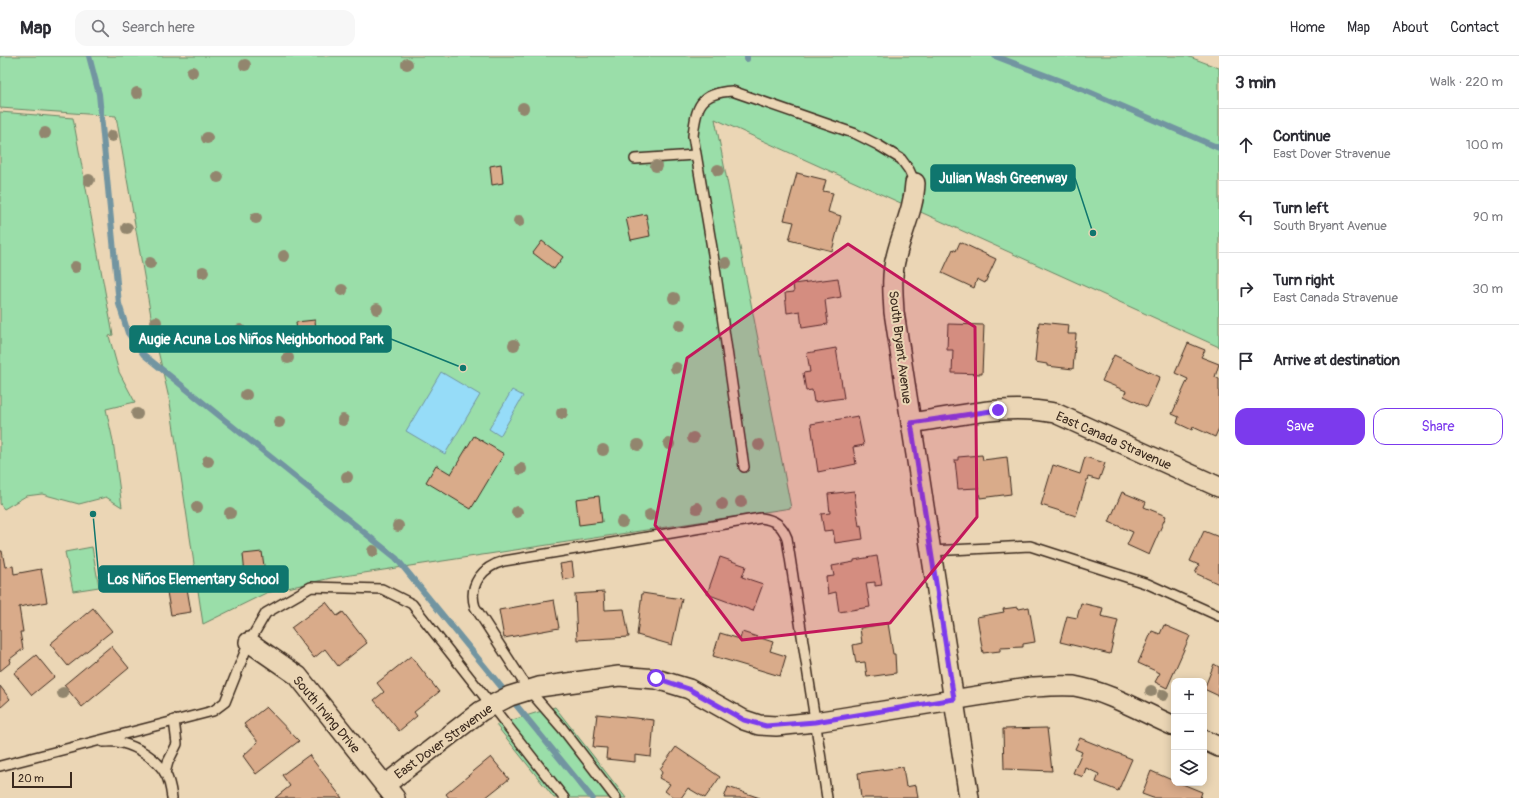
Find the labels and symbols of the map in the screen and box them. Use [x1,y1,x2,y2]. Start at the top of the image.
callout: Julian Wash Greenway [931,165,1075,191]
text: Julian Wash Greenway [939,170,1067,187]
street label: South Bryant Avenue [885,290,915,405]
callout: Augie Acuna Los Niños Neighborhood Park [130,326,391,352]
text: Augie Acuna Los Niños Neighborhood Park [138,331,384,348]
route end [989,401,1007,419]
street label: East Canada Stravenue [1053,408,1174,474]
callout: Los Niños Elementary School [99,566,288,592]
text: Los Niños Elementary School [107,571,279,588]
route start [647,669,665,687]
street label: South Irving Drive [289,673,364,757]
street label: East Dover Stravenue [391,701,496,783]
scale bar [12,770,72,789]

